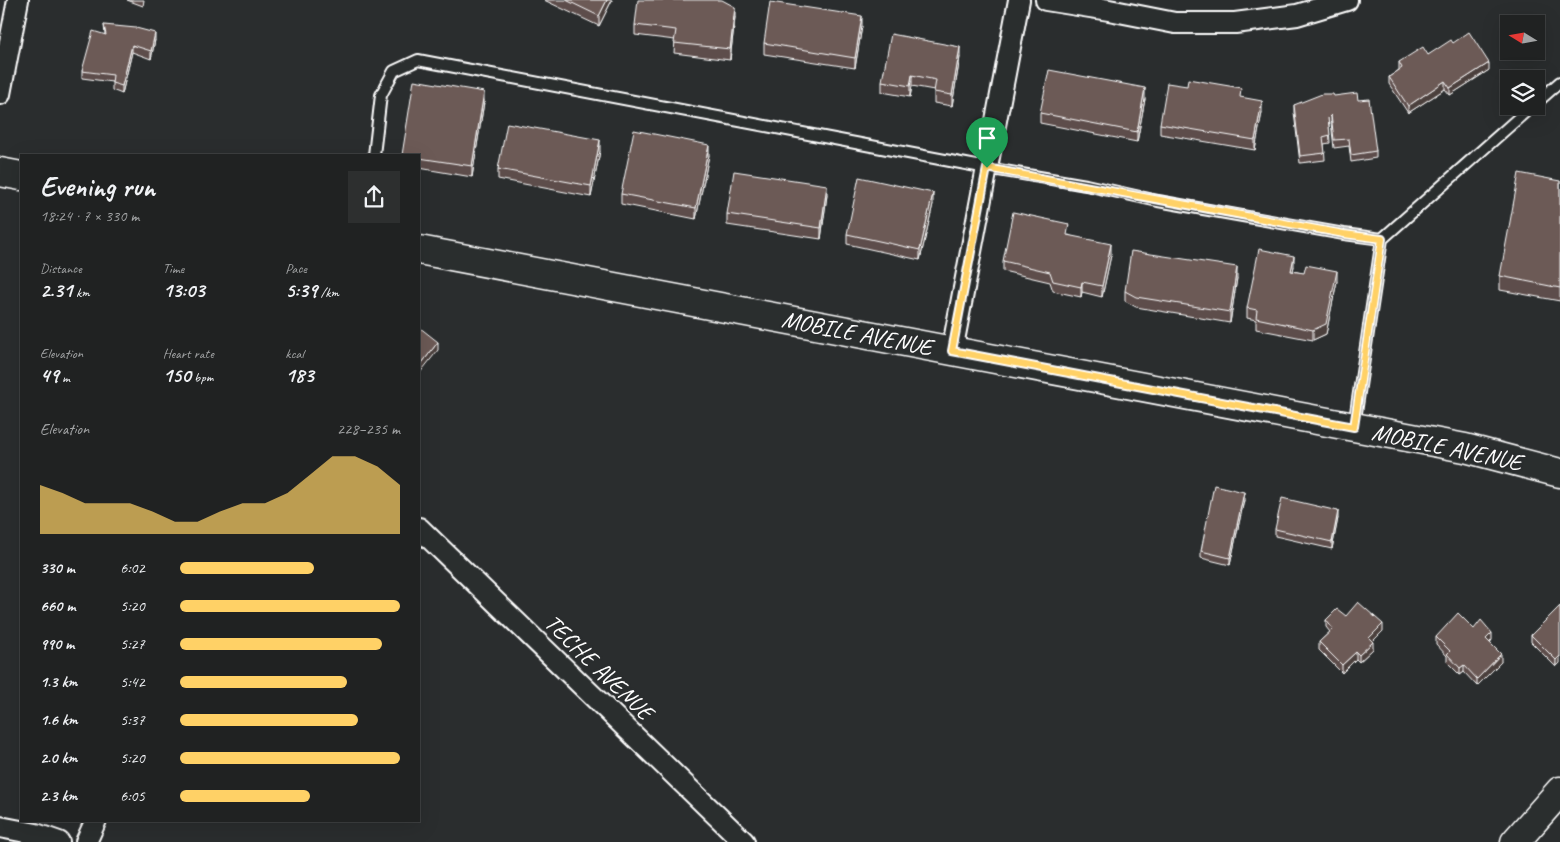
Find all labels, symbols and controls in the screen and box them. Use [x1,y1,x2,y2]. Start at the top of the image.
north arrow [1500,15,1545,60]
map controls [1500,15,1545,115]
button: layers [1500,70,1545,115]
pin [966,117,1008,168]
icon: arrive [973,124,1001,152]
text: Evening run [40,169,155,204]
button: share [348,171,400,223]
text: 18:24 · 7 × 330 m [40,206,139,226]
text: Distance [40,260,82,277]
text: Time [163,260,184,277]
text: Pace [285,260,307,277]
text: 2.31 [40,277,73,303]
text: 13:03 [163,277,205,303]
text: 5:39 [285,277,317,303]
text: km [73,284,90,301]
text: /km [317,284,339,301]
street label: MOBILE AVENUE [779,304,938,363]
text: Elevation [40,345,83,362]
text: Heart rate [163,345,214,362]
text: kcal [285,345,304,362]
text: 49 [40,362,59,388]
text: 150 [163,362,191,388]
text: 183 [285,362,314,388]
text: m [59,369,70,386]
text: bpm [191,369,213,386]
street label: MOBILE AVENUE [1369,416,1528,478]
text: Elevation [40,419,89,439]
text: 228–235 m [337,419,400,439]
text: 330 m [40,558,75,578]
text: 6:02 [120,558,145,578]
text: 660 m [40,596,75,616]
text: 5:20 [120,596,145,616]
street label: TECHE AVENUE [538,608,662,728]
text: 990 m [40,634,74,654]
text: 5:27 [120,634,145,654]
text: 1.3 km [40,672,77,692]
text: 5:42 [120,672,145,692]
text: 1.6 km [40,710,78,730]
text: 5:37 [120,710,145,730]
text: 2.0 km [40,748,77,768]
text: 5:20 [120,748,145,768]
text: 2.3 km [40,786,77,806]
text: 6:05 [120,786,145,806]

